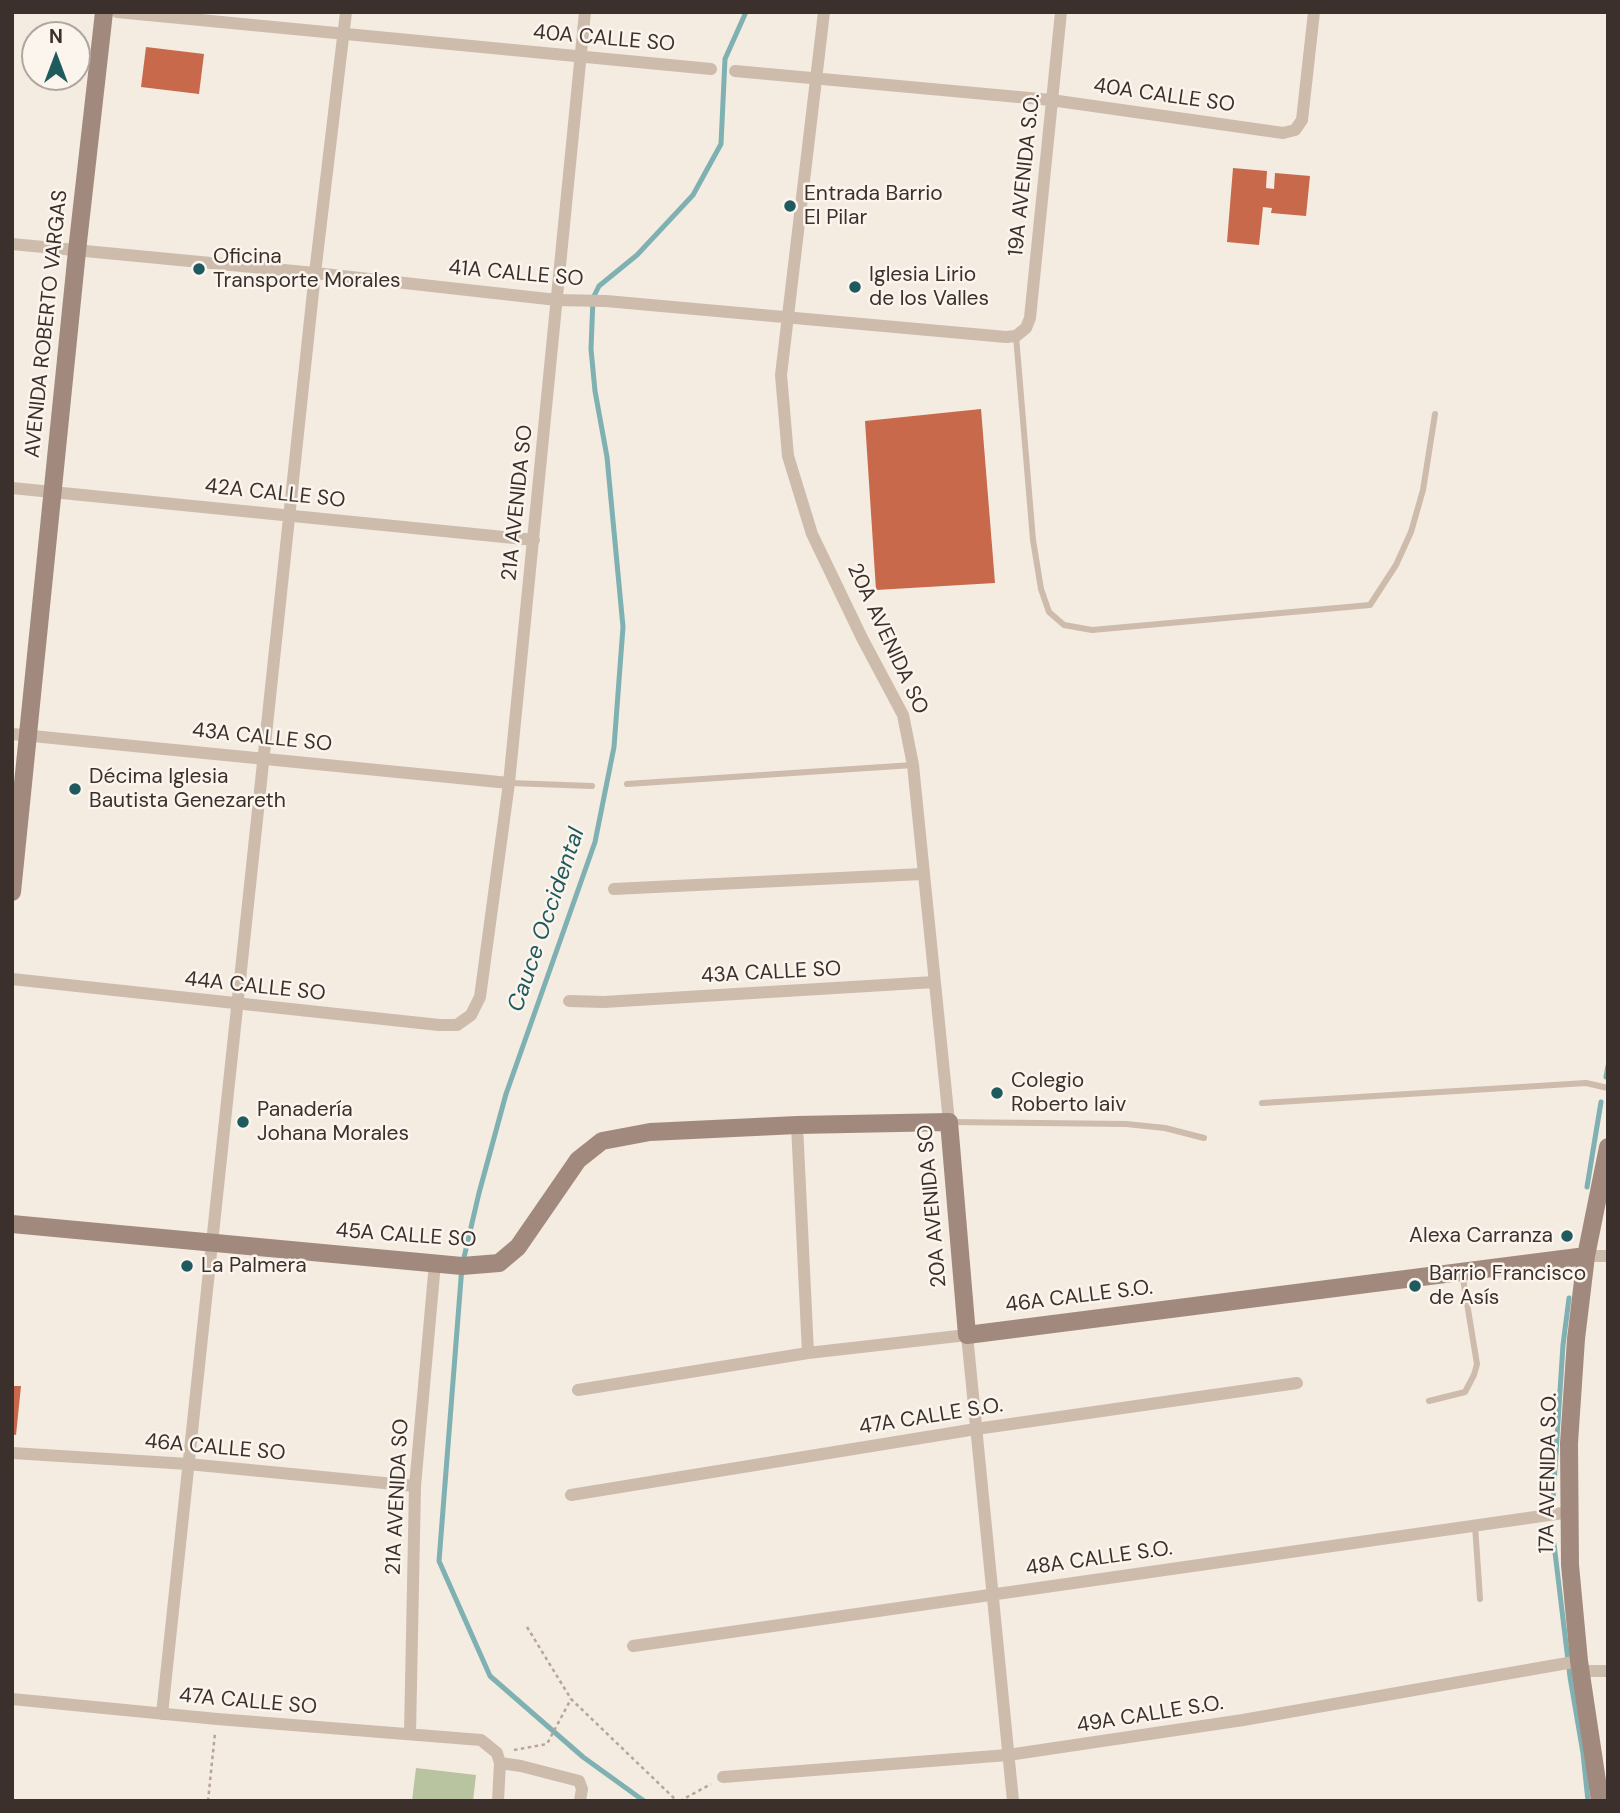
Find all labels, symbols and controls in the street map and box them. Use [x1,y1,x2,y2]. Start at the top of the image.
street label: 40A CALLE SO [532,20,676,58]
north arrow [21,21,91,91]
text: N [49,24,63,49]
street label: 40A CALLE SO [1092,74,1236,118]
street label: 19A AVENIDA S.O. [1004,92,1046,258]
place label: Entrada Barrio El Pilar [804,181,943,231]
street label: AVENIDA ROBERTO VARGAS [20,189,74,459]
marker: Entrada Barrio El Pilar [782,198,798,214]
place label: Oficina Transporte Morales [213,244,401,294]
street label: 41A CALLE SO [447,256,585,292]
marker: Oficina Transporte Morales [191,261,207,277]
place label: Iglesia Lirio de los Valles [869,262,989,312]
marker: Iglesia Lirio de los Valles [847,279,863,295]
street label: 21A AVENIDA SO [497,424,539,582]
street label: 42A CALLE SO [204,474,346,514]
street label: 20A AVENIDA SO [841,560,933,718]
street label: 43A CALLE SO [191,718,333,758]
place label: Décima Iglesia Bautista Genezareth [89,764,286,814]
marker: Décima Iglesia Bautista Genezareth [67,781,83,797]
water label: Cauce Occidental [503,824,591,1016]
street label: 43A CALLE SO [700,957,842,989]
street label: 44A CALLE SO [183,967,327,1007]
place label: Colegio Roberto laiv [1011,1068,1126,1118]
marker: Colegio Roberto laiv [989,1085,1005,1101]
place label: Panadería Johana Morales [257,1097,409,1147]
marker: Panadería Johana Morales [235,1114,251,1130]
street label: 20A AVENIDA SO [913,1123,953,1289]
street label: 45A CALLE SO [335,1219,477,1253]
place label: Alexa Carranza [1409,1223,1553,1249]
marker: Alexa Carranza [1559,1228,1575,1244]
place label: La Palmera [201,1253,307,1279]
marker: La Palmera [179,1258,195,1274]
place label: Barrio Francisco de Asís [1429,1261,1586,1311]
street label: 46A CALLE S.O. [1004,1275,1154,1319]
marker: Barrio Francisco de Asís [1407,1278,1423,1294]
street label: 17A AVENIDA S.O. [1535,1392,1563,1554]
street label: 47A CALLE S.O. [857,1393,1005,1441]
street label: 21A AVENIDA SO [381,1418,415,1576]
street label: 46A CALLE SO [144,1429,286,1467]
street label: 48A CALLE S.O. [1024,1536,1174,1582]
street label: 47A CALLE SO [178,1683,318,1721]
street label: 49A CALLE S.O. [1075,1691,1225,1739]

